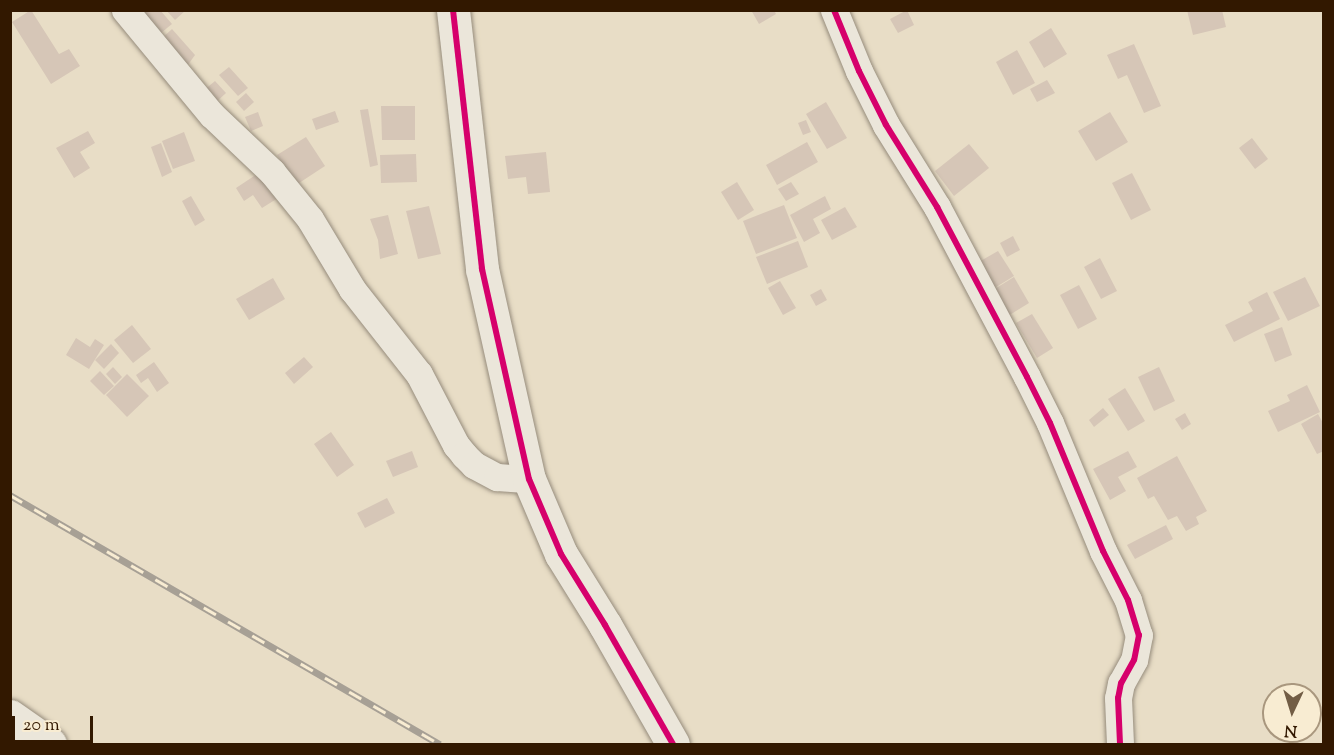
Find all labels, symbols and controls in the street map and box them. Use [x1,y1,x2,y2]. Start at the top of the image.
north arrow [1262,683,1322,743]
scale bar [15,704,96,742]
text: 20 m [23,713,60,739]
text: N [1284,718,1298,741]

